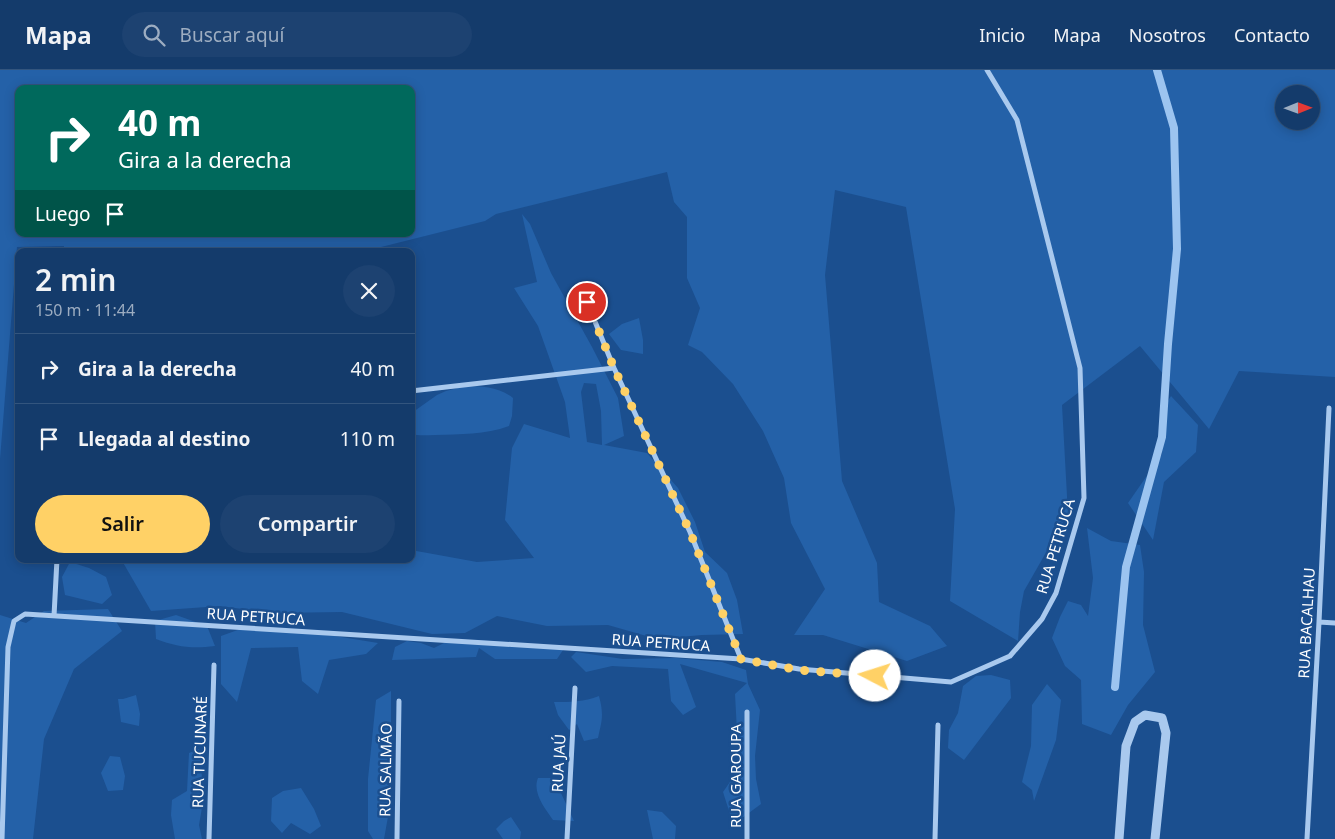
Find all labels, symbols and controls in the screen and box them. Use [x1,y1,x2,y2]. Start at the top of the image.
search box [122,12,472,57]
text: Mapa [25,18,92,51]
icon: search [140,21,168,49]
text: Buscar aquí [180,22,284,48]
text: Inicio [979,23,1025,47]
text: Mapa [1053,23,1101,47]
text: Nosotros [1129,23,1206,47]
text: Contacto [1234,23,1310,47]
north arrow [1275,85,1320,130]
map controls [1275,85,1320,130]
text: 40 m [118,99,201,146]
icon: right [35,105,100,170]
text: Gira a la derecha [118,144,292,174]
icon: arrive [101,200,129,228]
text: Luego [35,201,91,227]
text: 2 min [35,259,116,300]
button: close [343,265,395,317]
pin [566,281,608,323]
icon: arrive [573,288,601,316]
text: 150 m · 11:44 [35,299,135,321]
icon: right [35,355,63,383]
text: Gira a la derecha [78,356,237,382]
text: 40 m [351,356,395,382]
icon: arrive [35,425,63,453]
text: Llegada al destino [78,426,250,452]
text: 110 m [340,426,395,452]
button: Salir [35,495,210,553]
button: Compartir [220,495,395,553]
street label: RUA PETRUCA [1031,495,1079,596]
street label: RUA BACALHAU [1293,567,1319,679]
street label: RUA PETRUCA [206,603,306,629]
street label: RUA PETRUCA [611,629,711,655]
position arrow [848,649,900,701]
street label: RUA TUCUNARÉ [187,696,211,808]
street label: RUA SALMÃO [374,723,396,817]
street label: RUA GAROUPA [725,724,745,828]
street label: RUA JAÚ [546,733,570,793]

